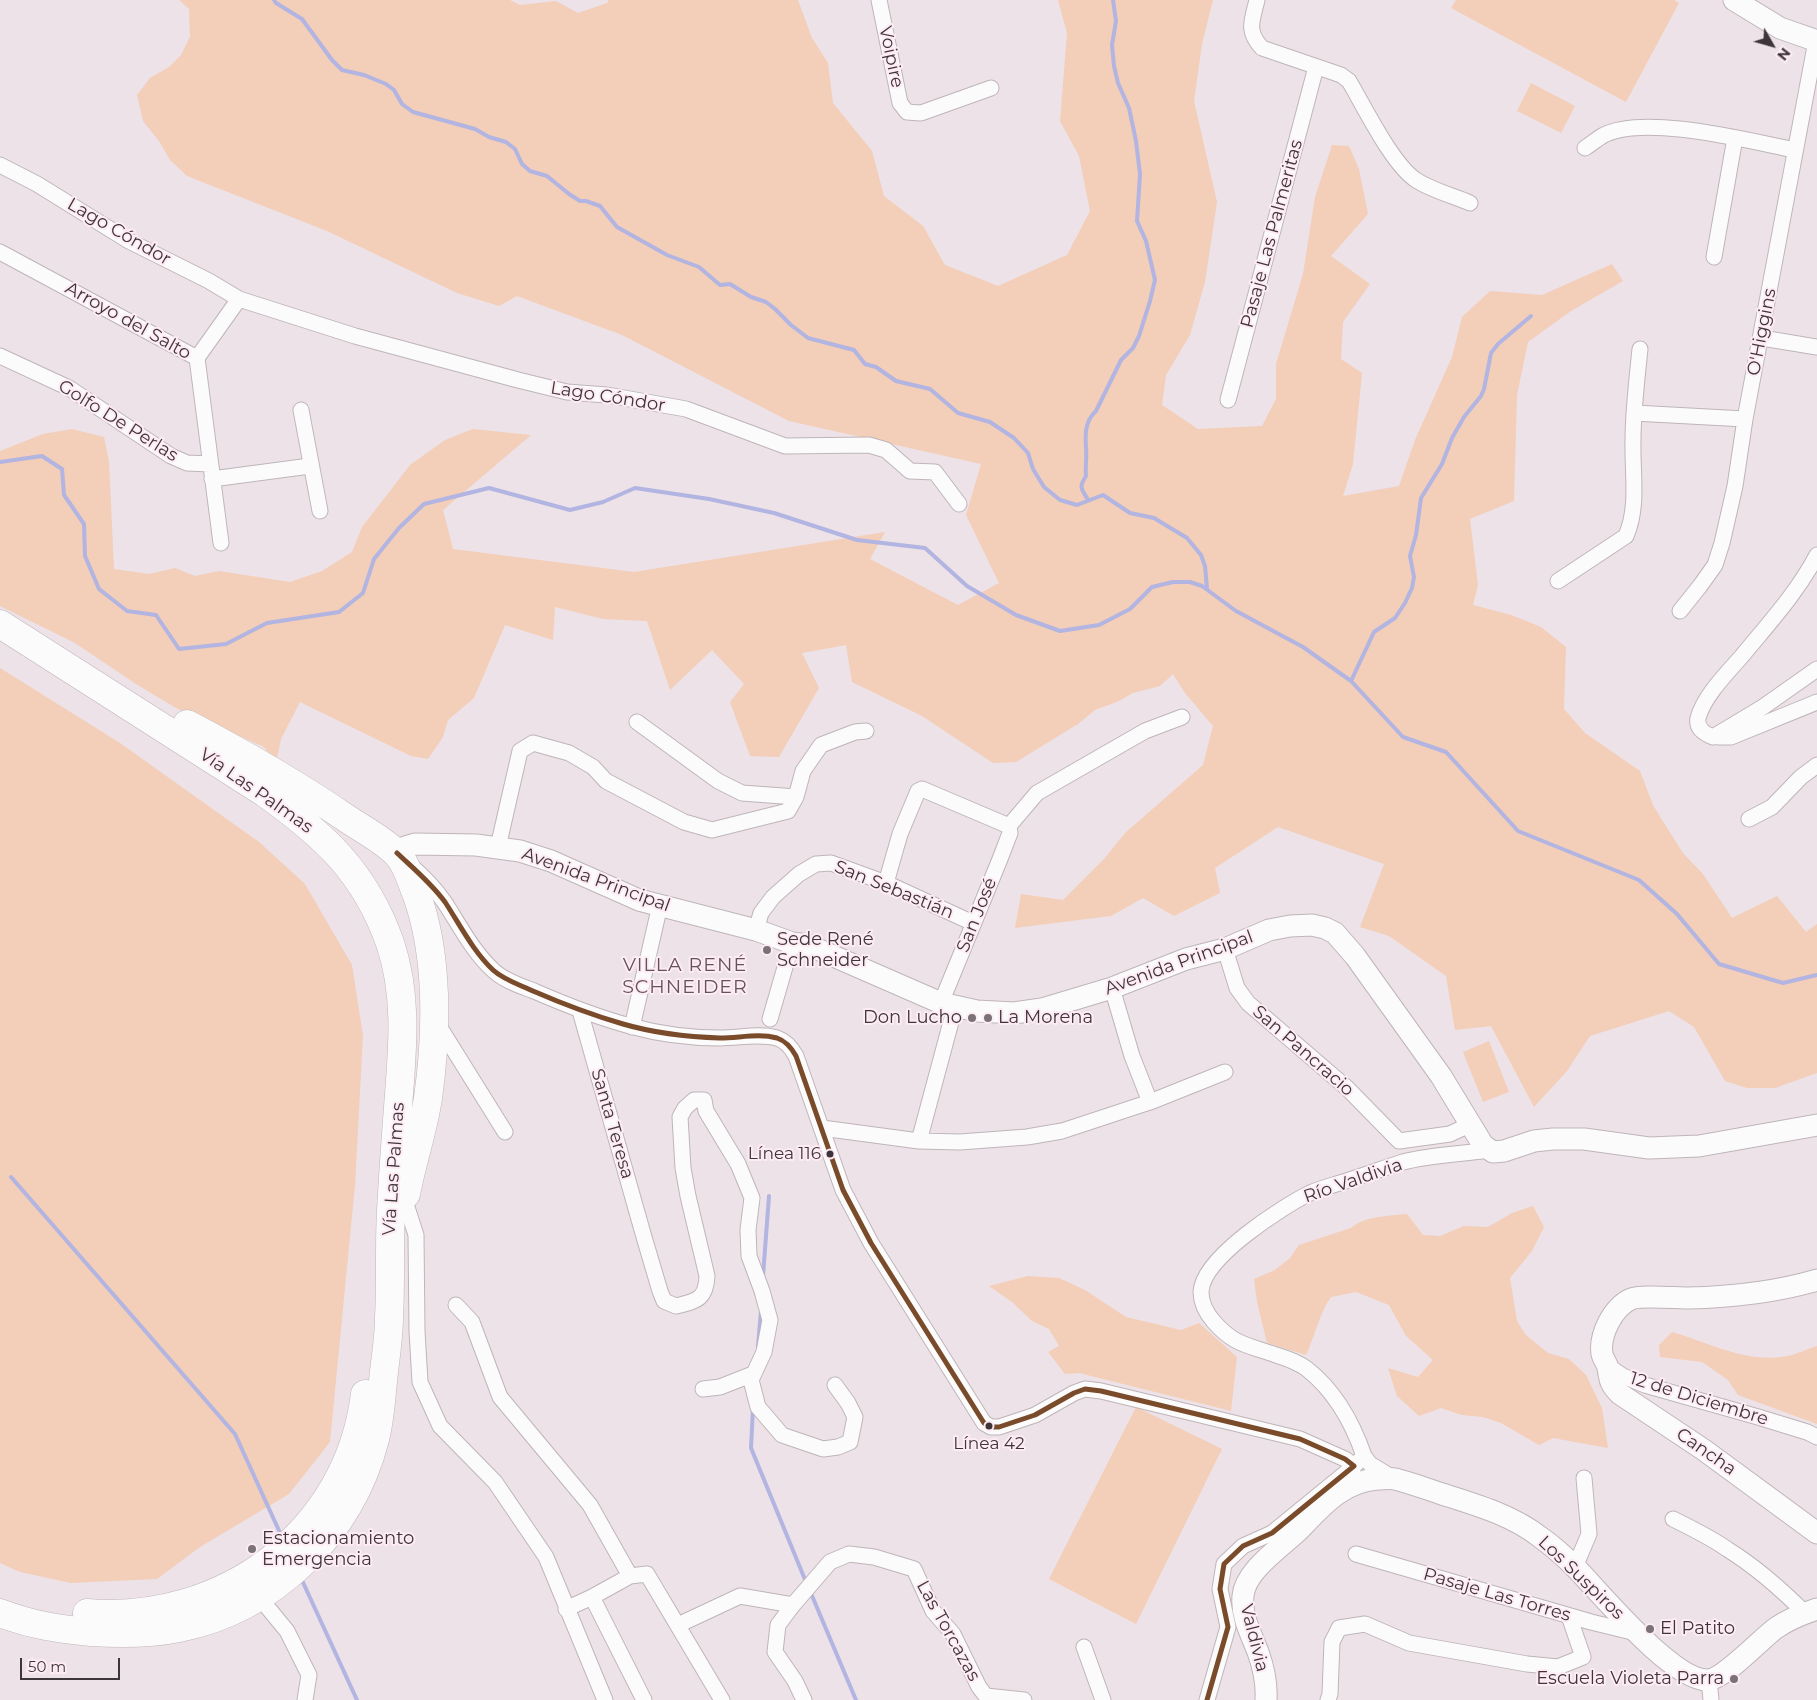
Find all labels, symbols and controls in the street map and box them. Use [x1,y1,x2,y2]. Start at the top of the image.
north arrow [1747,20,1797,70]
street label: Voipire [874,24,908,90]
text: N [1773,44,1794,64]
street label: Pasaje Las Palmeritas [1236,137,1308,331]
street label: Lago Cóndor [63,194,175,270]
street label: Arroyo del Salto [61,277,195,365]
street label: O'Higgins [1743,287,1781,377]
street label: Golfo De Perlas [54,375,182,467]
street label: Lago Cóndor [549,377,667,417]
street label: Vía Las Palmas [195,744,317,838]
street label: Avenida Principal [519,843,673,917]
street label: San Sebastián [831,856,957,924]
street label: San José [952,875,1002,955]
street label: Avenida Principal [1102,926,1256,1000]
place label: Sede René Schneider [777,929,874,972]
marker: Sede René Schneider [761,944,773,956]
district label: VILLA RENÉ SCHNEIDER [621,954,749,998]
street label: San Pancracio [1248,1001,1358,1101]
place label: Don Lucho [863,1007,962,1029]
place label: La Morena [998,1007,1093,1029]
marker: Don Lucho [966,1012,978,1024]
marker: La Morena [982,1012,994,1024]
street label: Santa Teresa [586,1066,638,1182]
street label: Vía Las Palmas [379,1102,409,1236]
place label: Línea 116 [748,1144,821,1164]
marker: Línea 116 [825,1149,835,1159]
street label: Río Valdivia [1301,1154,1405,1208]
street label: 12 de Diciembre [1627,1368,1771,1430]
marker: Línea 42 [984,1421,994,1431]
street label: Cancha [1672,1424,1740,1480]
place label: Línea 42 [953,1434,1025,1454]
place label: Estacionamiento Emergencia [262,1528,414,1570]
street label: Los Suspiros [1533,1532,1629,1624]
marker: Estacionamiento Emergencia [246,1543,258,1555]
street label: Pasaje Las Torres [1421,1564,1573,1626]
street label: Las Torcazas [911,1577,985,1685]
street label: Valdivia [1235,1602,1273,1674]
place label: El Patito [1660,1618,1735,1640]
marker: El Patito [1644,1623,1656,1635]
scale bar [22,1648,122,1680]
text: 50 m [28,1657,66,1676]
place label: Escuela Violeta Parra [1536,1668,1724,1690]
marker: Escuela Violeta Parra [1728,1673,1740,1685]

